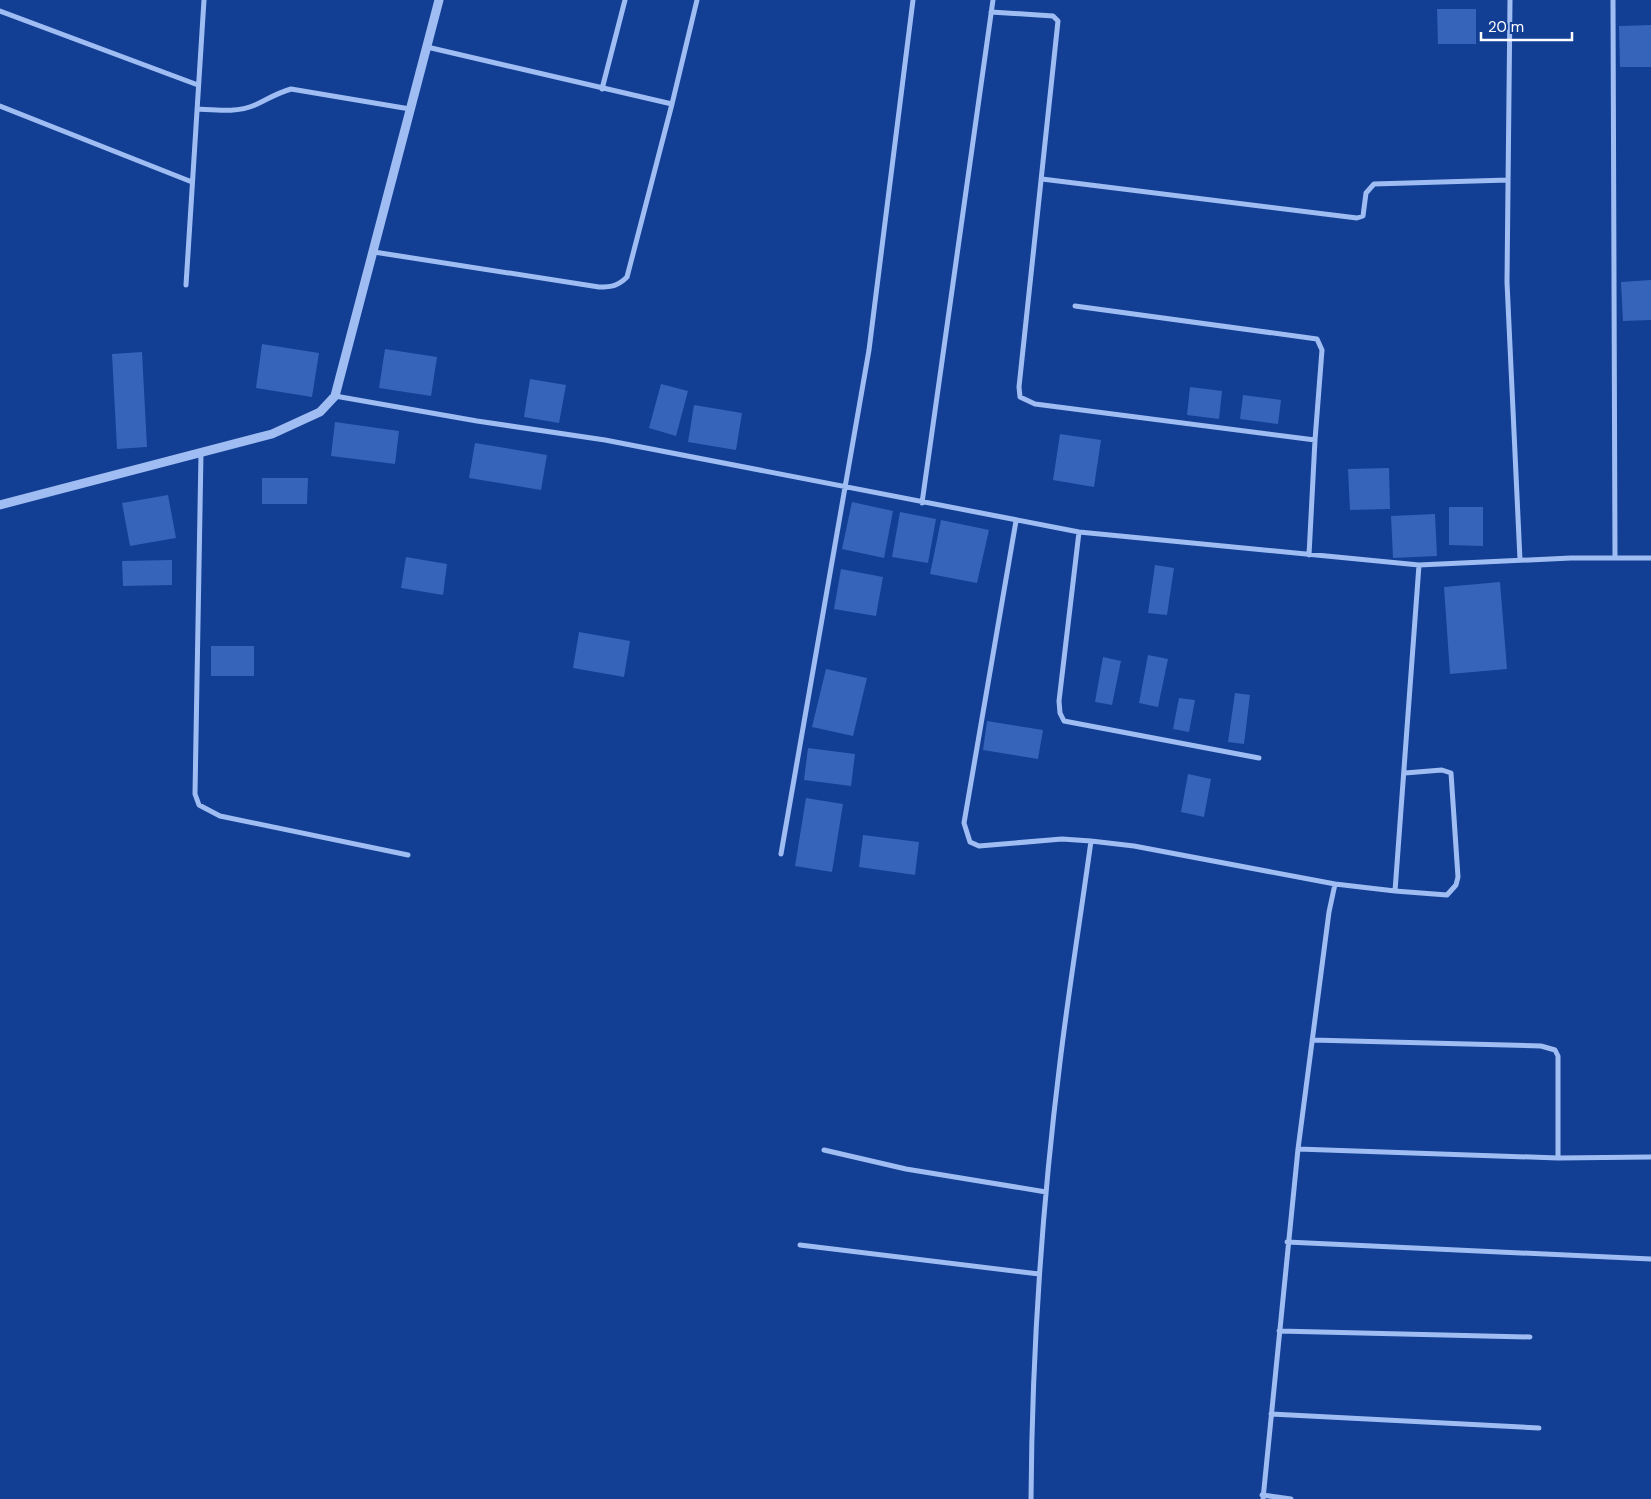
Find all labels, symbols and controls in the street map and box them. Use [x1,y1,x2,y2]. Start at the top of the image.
scale bar [1481,10,1572,42]
text: 20 m [1488,17,1524,37]

